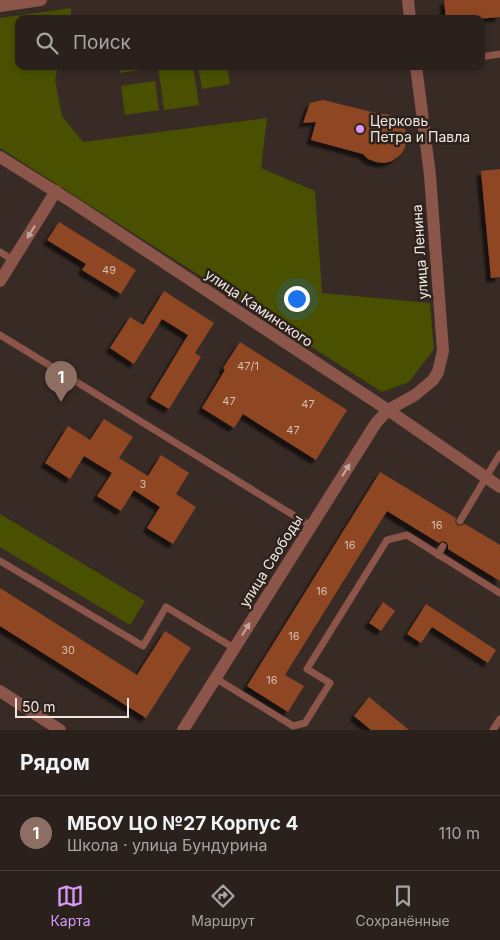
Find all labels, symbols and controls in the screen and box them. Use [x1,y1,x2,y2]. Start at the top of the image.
search box [15,15,485,70]
icon: search [33,29,61,57]
text: Поиск [73,31,131,54]
place label: Церковь Петра и Павла [370,112,470,145]
marker: Церковь Петра и Павла [354,123,366,135]
street label: улица Ленина [408,204,431,300]
one-way arrow [26,225,35,239]
house number: 49 [102,263,116,277]
street label: улица Каминского [202,265,316,350]
your location [284,286,310,312]
house number: 47/1 [237,359,259,373]
pin: 1 [45,361,77,402]
house number: 47 [222,394,236,408]
house number: 47 [301,397,315,411]
house number: 47 [286,423,300,437]
one-way arrow [341,464,351,477]
house number: 3 [140,477,147,491]
street label: улица Свободы [235,511,306,610]
house number: 16 [431,518,443,532]
house number: 16 [344,538,356,552]
house number: 16 [316,584,328,598]
one-way arrow [241,623,251,636]
house number: 16 [288,629,300,643]
house number: 30 [61,643,75,657]
house number: 16 [266,673,278,687]
scale bar [15,695,129,718]
text: 50 m [22,698,56,715]
text: Рядом [20,750,90,775]
text: МБОУ ЦО №27 Корпус 4 [67,812,298,835]
text: 1 [33,823,39,843]
text: 110 m [438,823,480,843]
text: Школа · улица Бундурина [67,835,268,855]
tab: Карта [50,882,91,929]
tab: Маршрут [191,882,255,929]
tab: Сохранённые [356,882,450,929]

